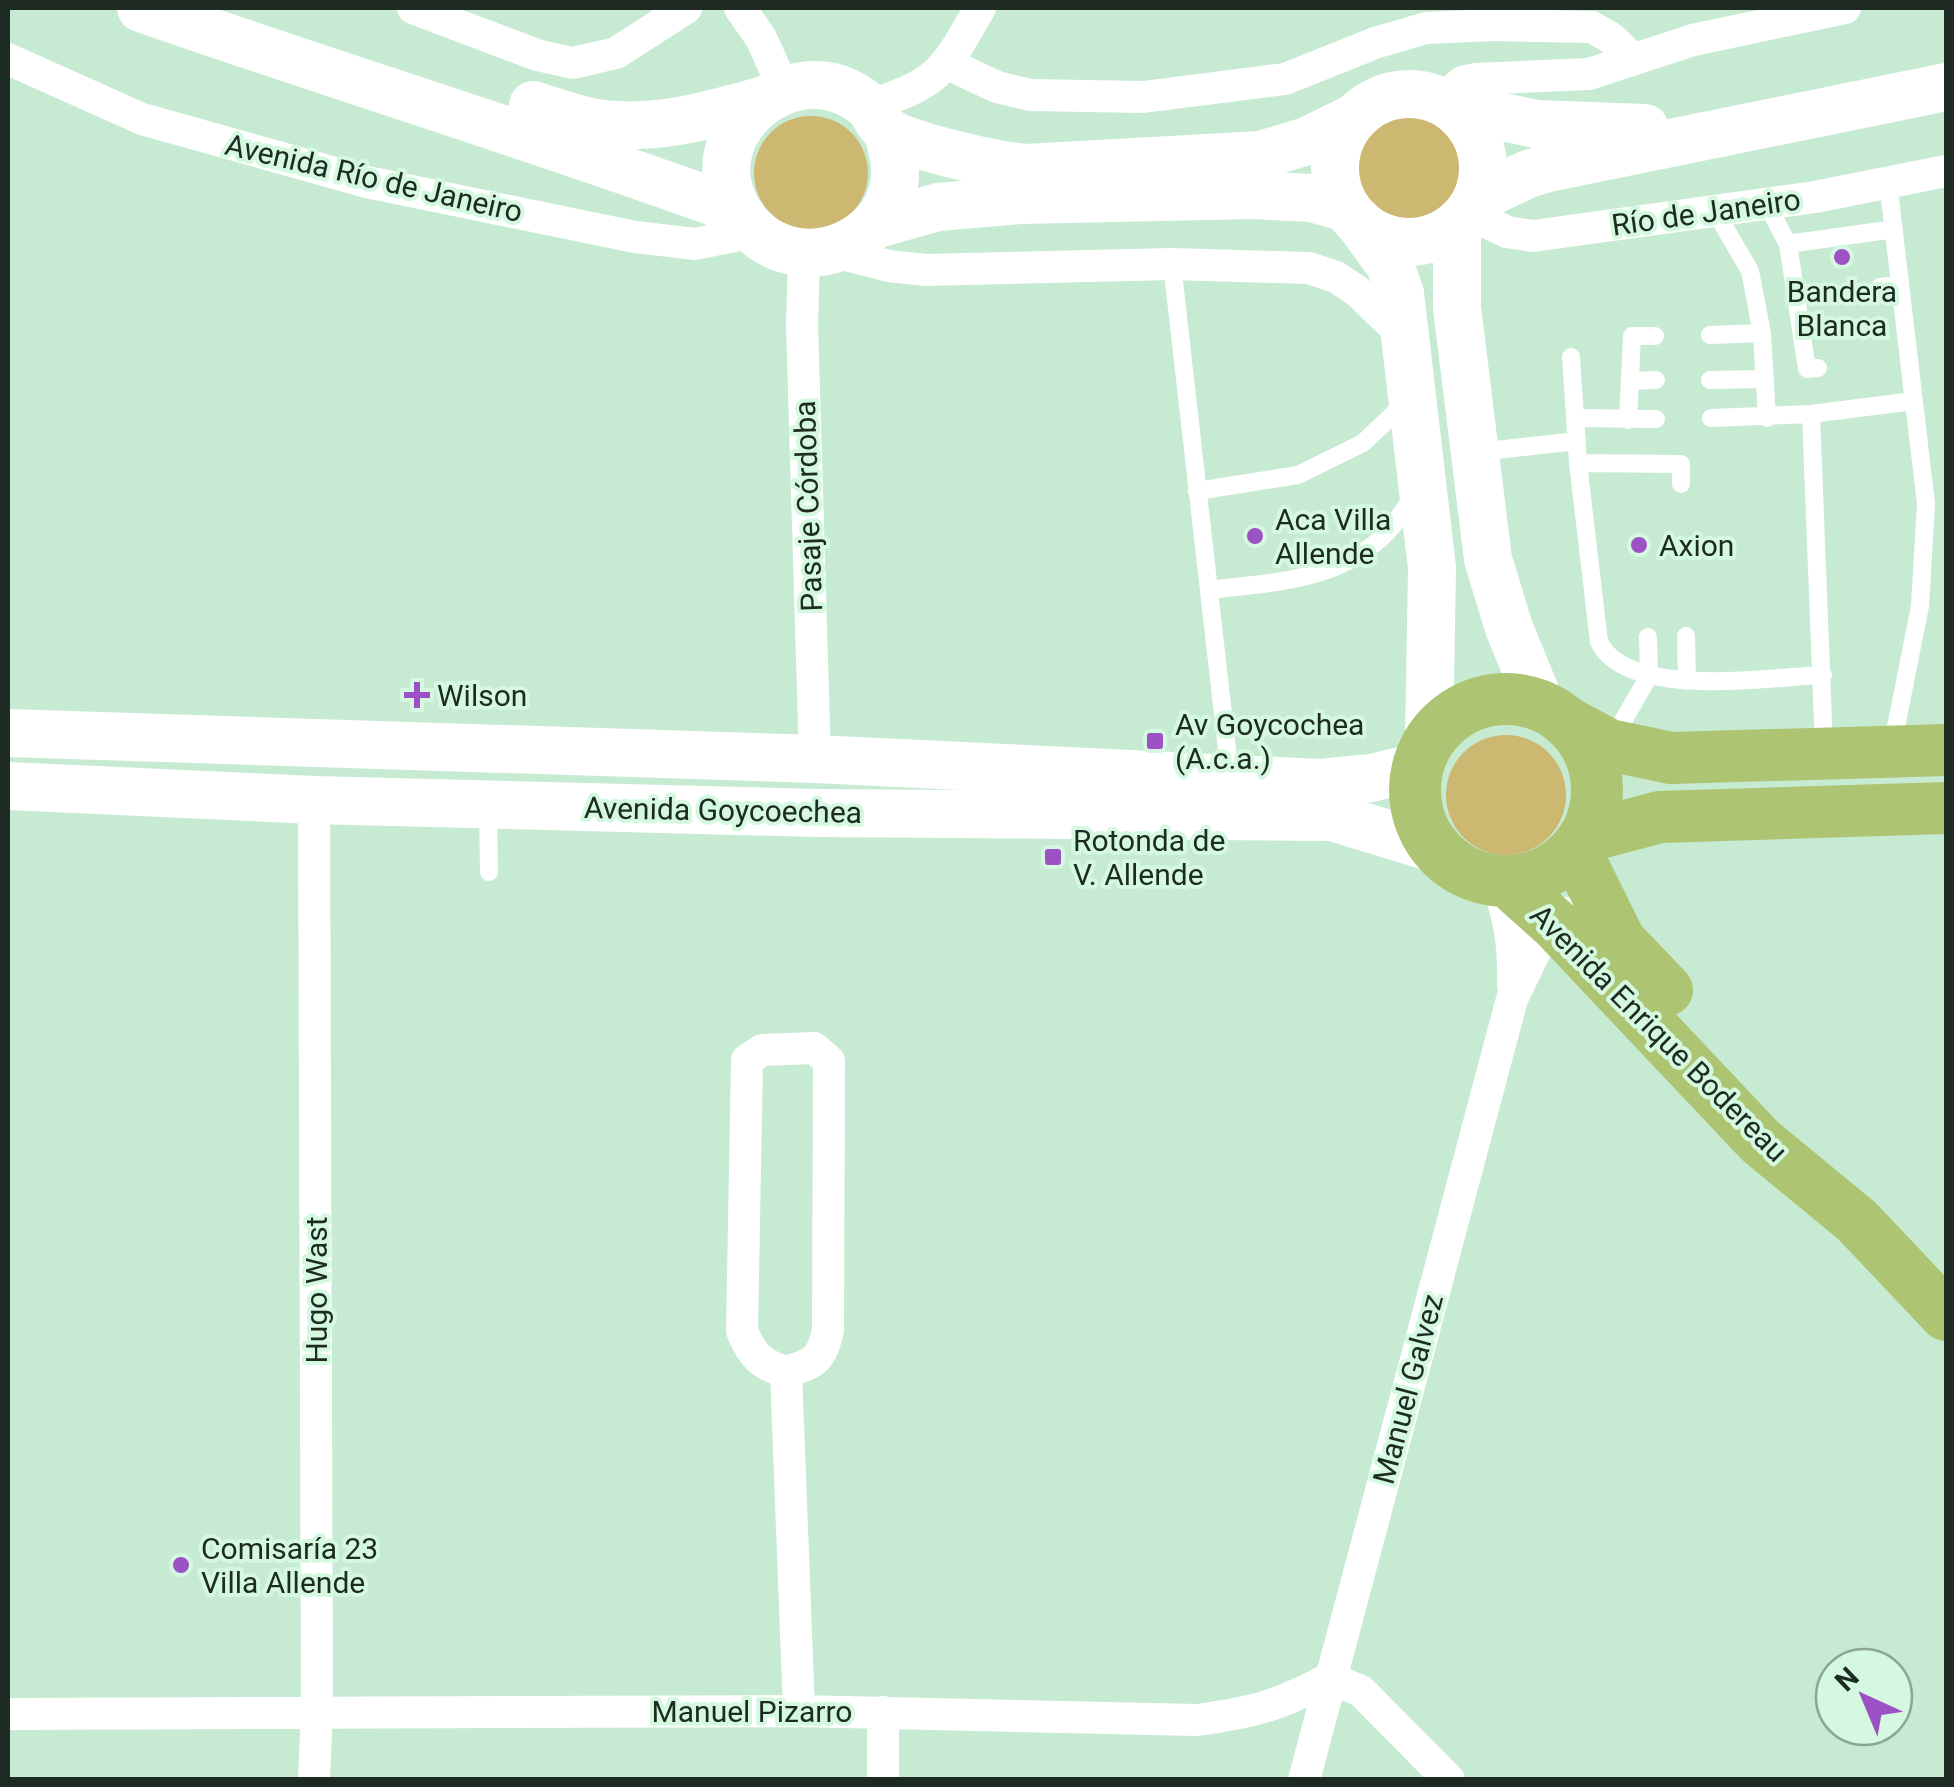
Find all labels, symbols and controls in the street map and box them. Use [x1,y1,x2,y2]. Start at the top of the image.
street label: Avenida Río de Janeiro [222,127,526,229]
street label: Río de Janeiro [1609,181,1803,243]
marker: Bandera Blanca [1831,246,1853,268]
place label: Bandera Blanca [1787,274,1897,343]
street label: Pasaje Córdoba [787,400,829,612]
place label: Aca Villa Allende [1275,502,1391,571]
marker: Aca Villa Allende [1244,525,1266,547]
place label: Axion [1659,528,1734,563]
marker: Axion [1628,534,1650,556]
place label: Wilson [437,678,527,713]
marker: Wilson [406,684,428,706]
place label: Av Goycochea (A.c.a.) [1175,707,1364,776]
marker: Av Goycochea (A.c.a.) [1144,730,1166,752]
street label: Avenida Goycoechea [584,790,862,830]
place label: Rotonda de V. Allende [1073,823,1225,892]
marker: Rotonda de V. Allende [1042,846,1064,868]
street label: Avenida Enrique Bodereau [1523,897,1795,1169]
street label: Hugo Wast [299,1216,334,1364]
street label: Manuel Galvez [1366,1290,1450,1488]
place label: Comisaría 23 Villa Allende [201,1531,378,1600]
marker: Comisaría 23 Villa Allende [170,1554,192,1576]
north arrow [1814,1647,1914,1747]
text: N [1828,1661,1866,1698]
street label: Manuel Pizarro [652,1694,852,1729]

